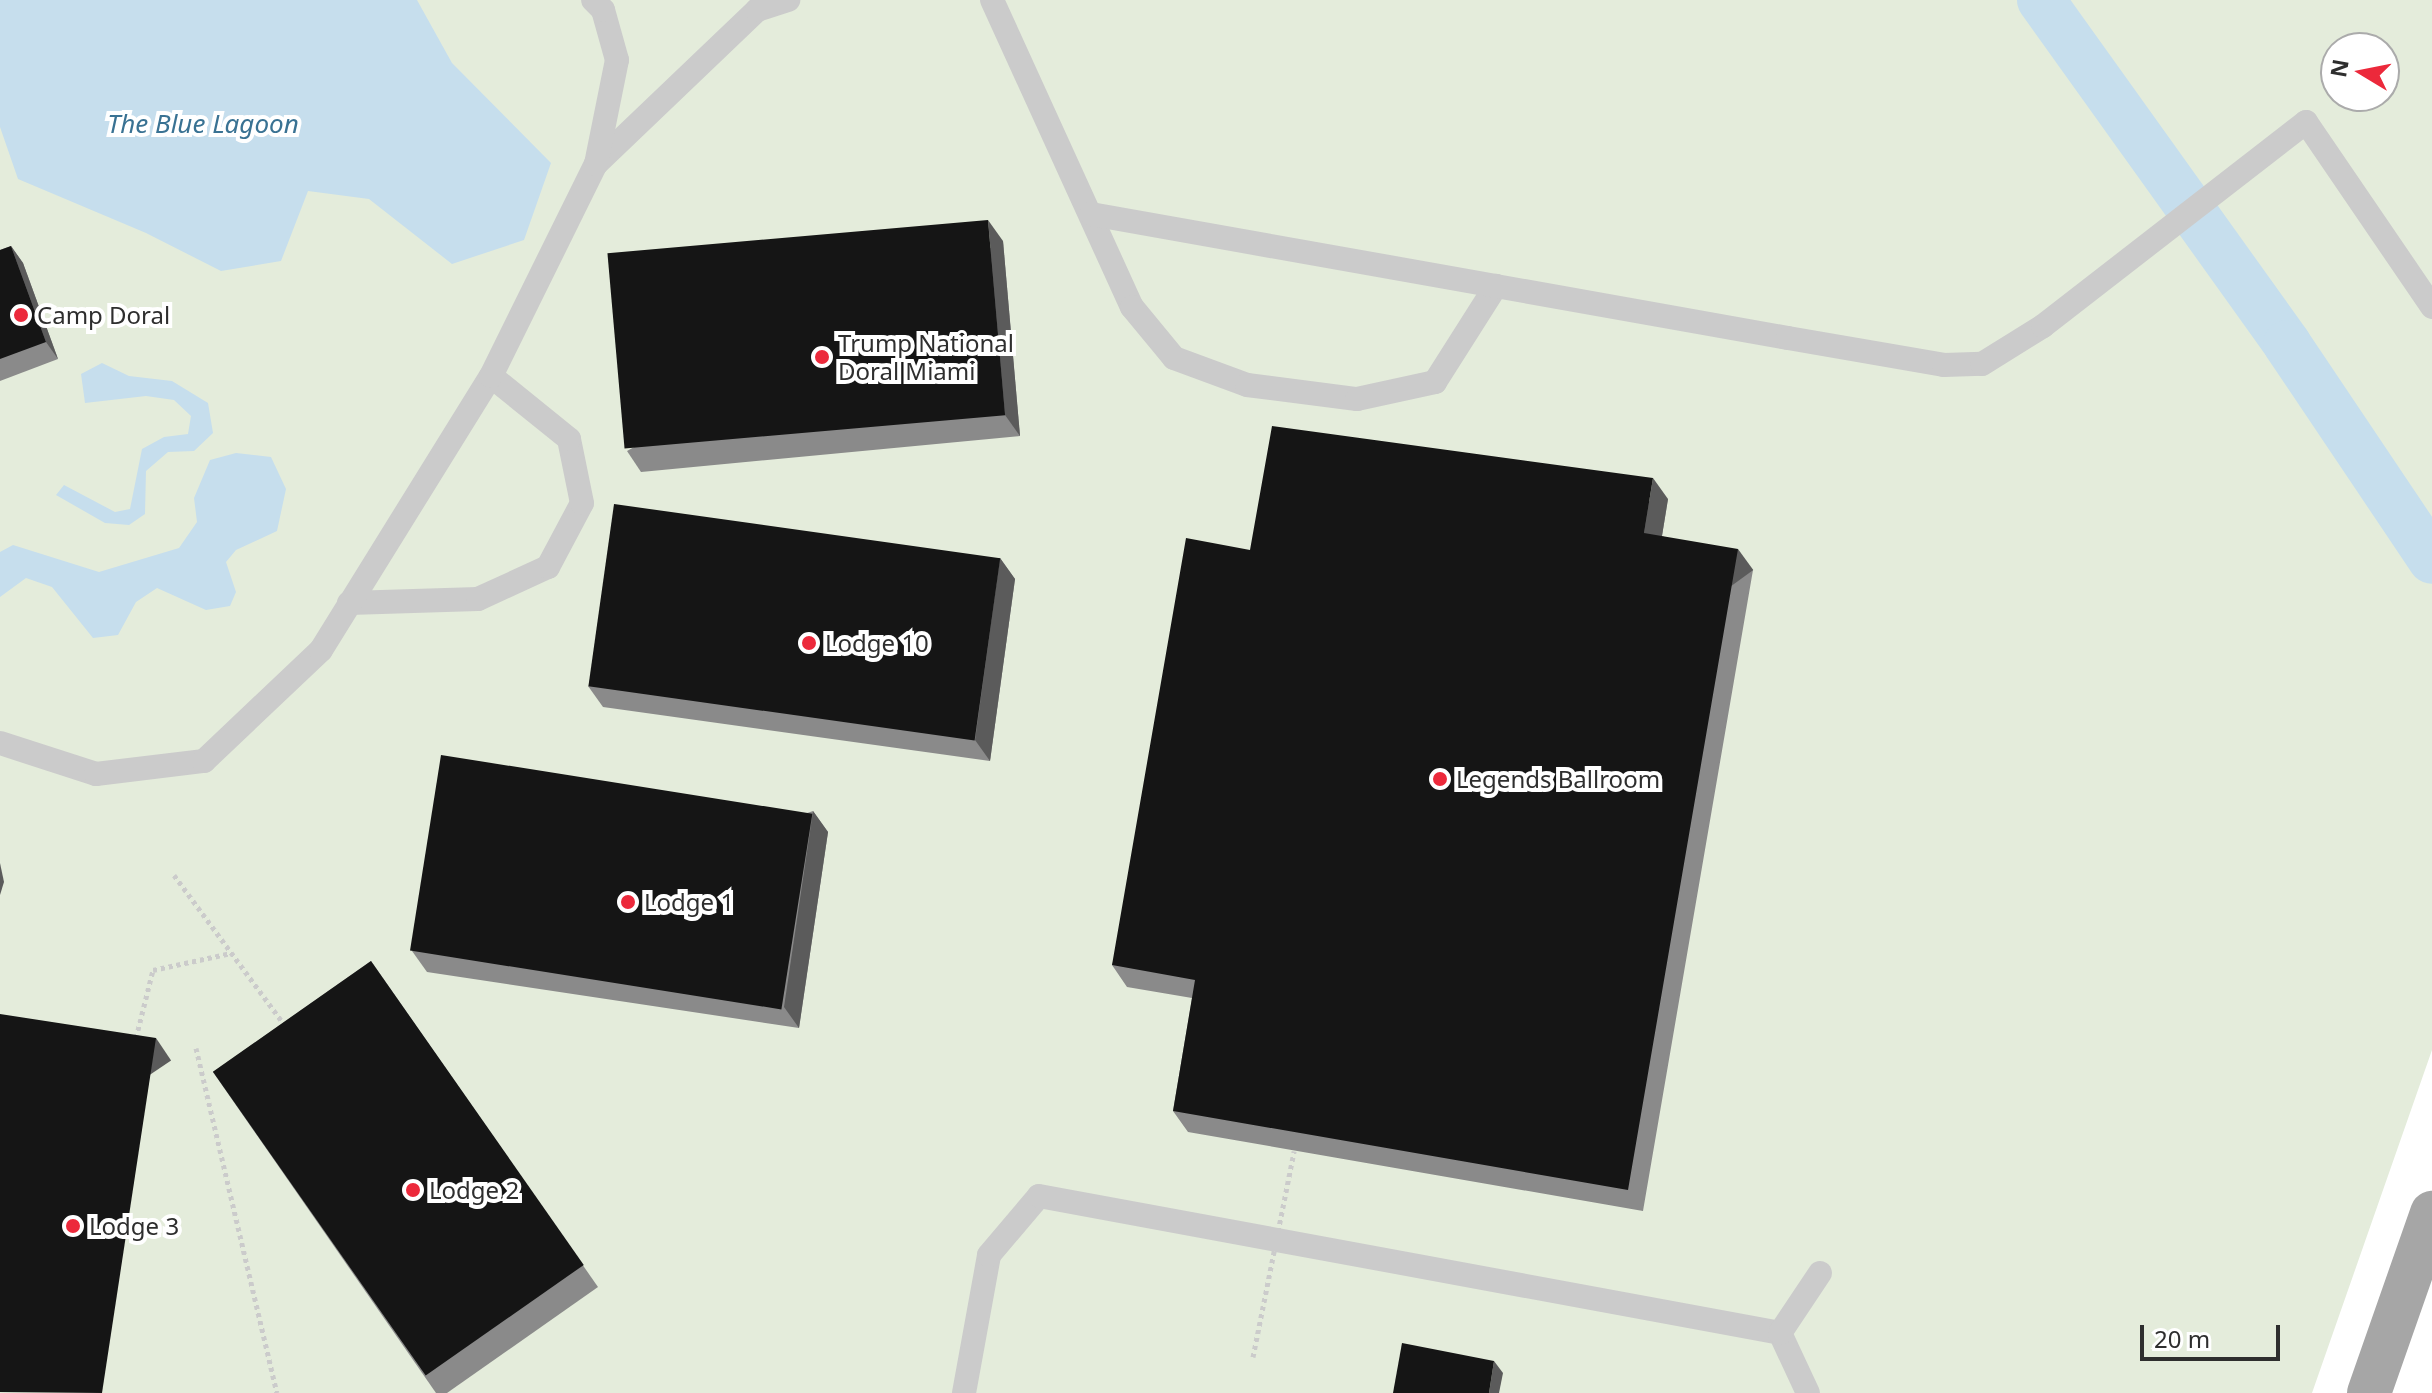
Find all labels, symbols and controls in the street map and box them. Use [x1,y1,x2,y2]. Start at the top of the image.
north arrow [2320,32,2400,112]
text: N [2322,57,2355,80]
water label: The Blue Lagoon [107,108,299,140]
place label: Camp Doral [37,301,170,329]
marker: Camp Doral [12,306,30,324]
place label: Trump National Doral Miami [838,329,1014,385]
marker: Trump National Doral Miami [813,348,831,366]
place label: Lodge 10 [825,629,929,657]
marker: Lodge 10 [800,634,818,652]
place label: Legends Ballroom [1456,765,1660,793]
marker: Legends Ballroom [1431,770,1449,788]
place label: Lodge 1 [644,888,734,916]
marker: Lodge 1 [619,893,637,911]
place label: Lodge 2 [429,1176,519,1204]
marker: Lodge 2 [404,1181,422,1199]
place label: Lodge 3 [89,1212,179,1240]
marker: Lodge 3 [64,1217,82,1235]
scale bar [2144,1309,2284,1359]
text: 20 m [2154,1322,2210,1355]

